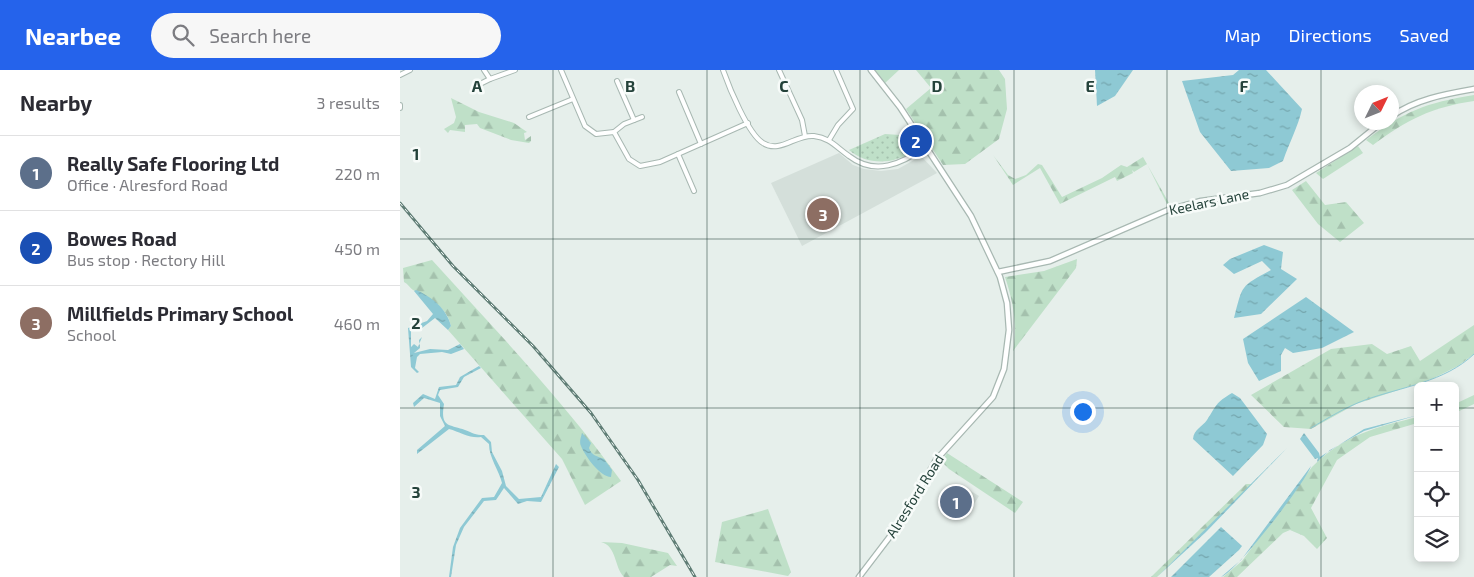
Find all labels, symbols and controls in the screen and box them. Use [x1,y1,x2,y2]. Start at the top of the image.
search box [151,13,501,58]
text: Nearbee [25,21,121,50]
icon: search [169,21,197,49]
text: Search here [209,24,311,47]
text: Map [1224,24,1261,46]
text: Directions [1289,24,1372,46]
text: Saved [1400,24,1449,46]
text: A [472,76,483,95]
text: B [625,76,635,95]
text: C [779,76,789,95]
text: D [932,76,943,95]
text: E [1085,76,1095,95]
text: F [1240,76,1249,95]
north arrow [1354,85,1399,130]
text: Nearby [20,90,92,115]
text: 3 results [317,93,380,112]
pin: 2 [900,122,932,160]
text: 1 [413,144,419,163]
text: Really Safe Flooring Ltd [67,152,279,175]
text: 1 [33,164,39,183]
text: 220 m [335,164,380,183]
text: Office · Alresford Road [67,175,228,194]
street label: Keelars Lane [1167,185,1250,218]
pin: 3 [807,195,839,233]
text: Bowes Road [67,227,177,250]
text: 2 [31,239,41,258]
text: 450 m [334,239,380,258]
text: Bus stop · Rectory Hill [67,250,225,269]
text: Millfields Primary School [67,302,293,325]
text: 2 [411,313,421,332]
text: 3 [31,314,41,333]
text: 460 m [334,314,380,333]
text: School [67,325,116,344]
map controls [1414,382,1459,562]
button: + [1414,382,1459,427]
your location [1070,399,1096,425]
button: − [1414,427,1459,472]
street label: Alresford Road [882,451,947,541]
button: locate [1414,472,1459,517]
text: 3 [411,482,421,501]
pin: 1 [940,483,972,521]
button: layers [1414,517,1459,562]

